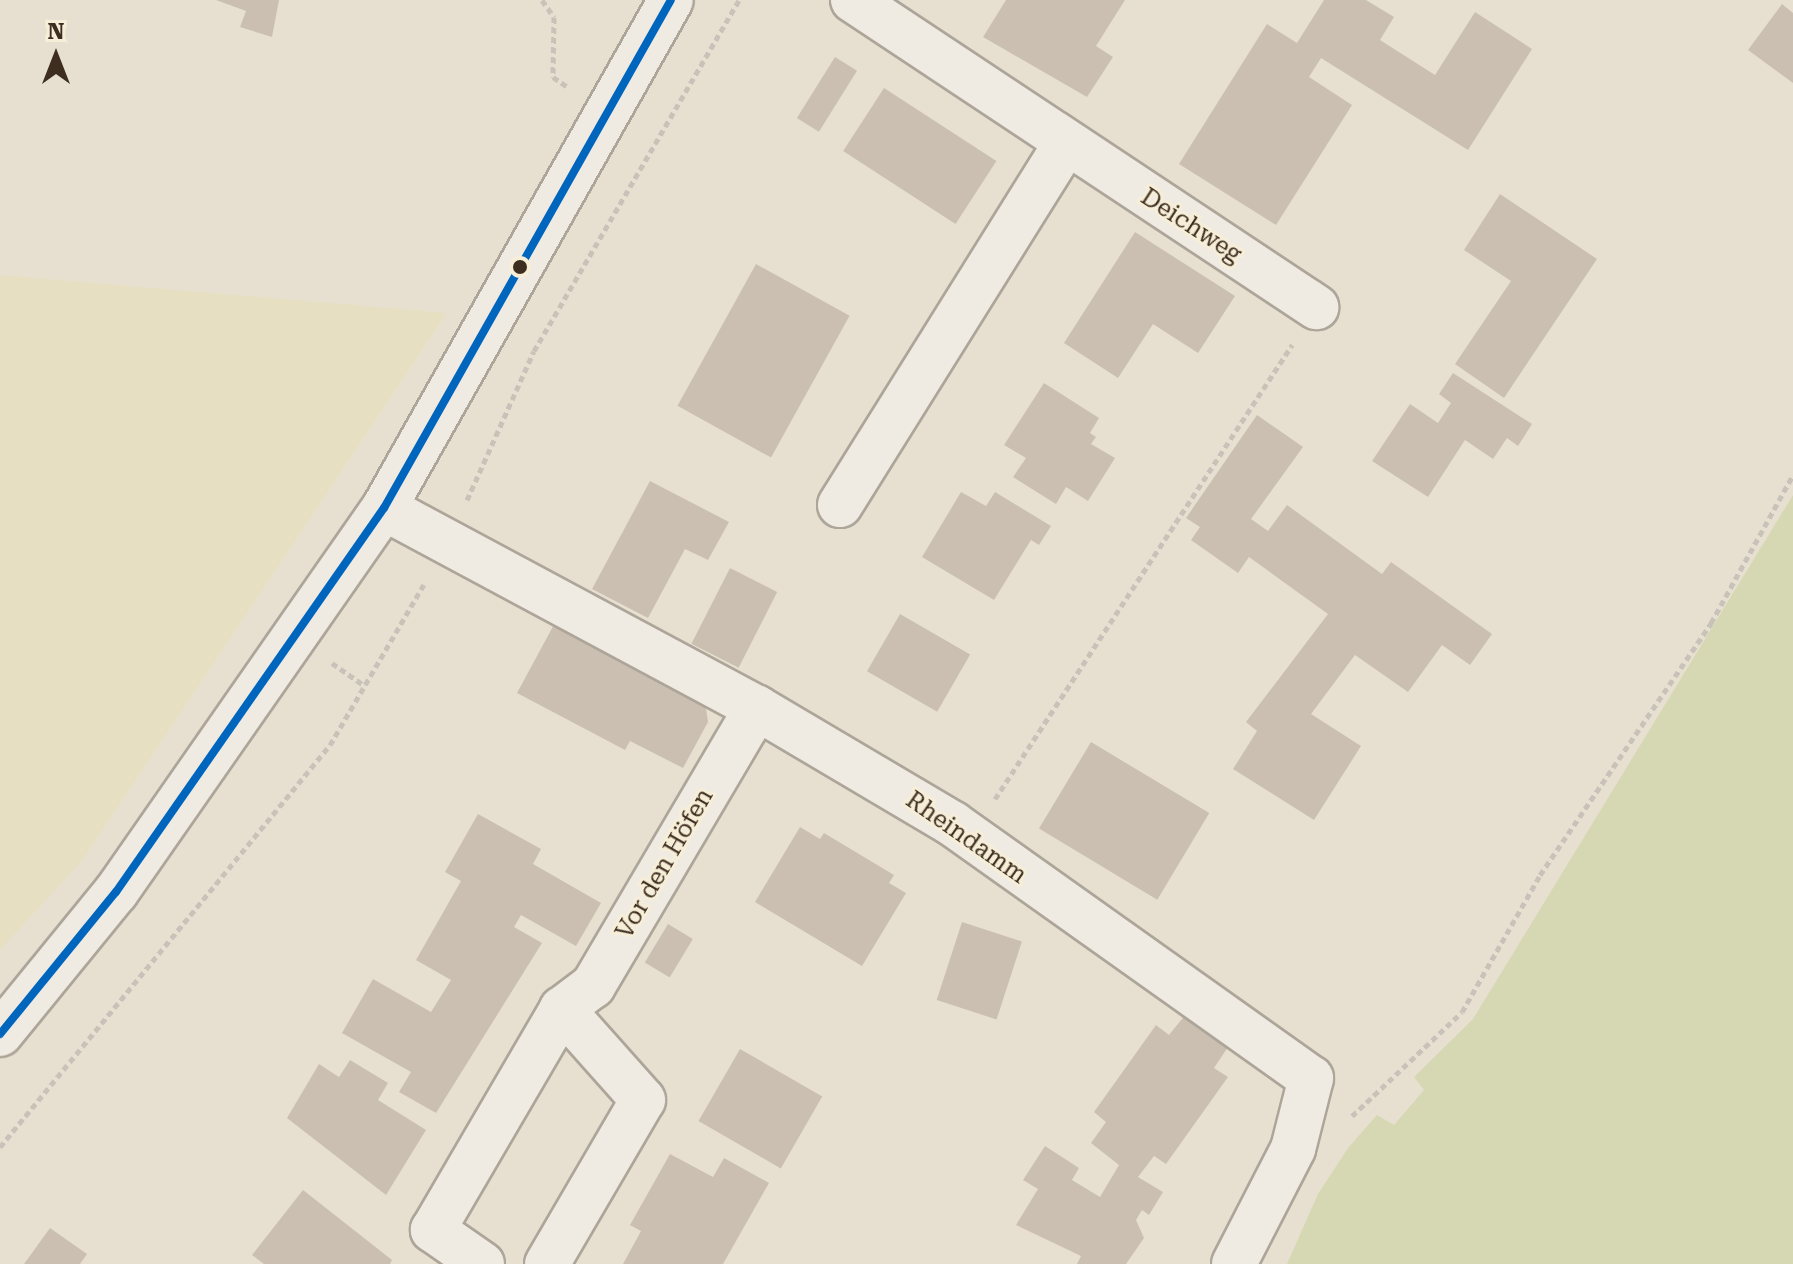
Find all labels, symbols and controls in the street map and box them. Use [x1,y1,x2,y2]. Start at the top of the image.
north arrow [16,16,96,96]
text: N [48,19,64,44]
street label: Deichweg [1135,183,1247,269]
unlabelled marker [512,259,528,275]
street label: Vor den Höfen [610,784,720,944]
street label: Rheindamm [900,786,1032,890]

